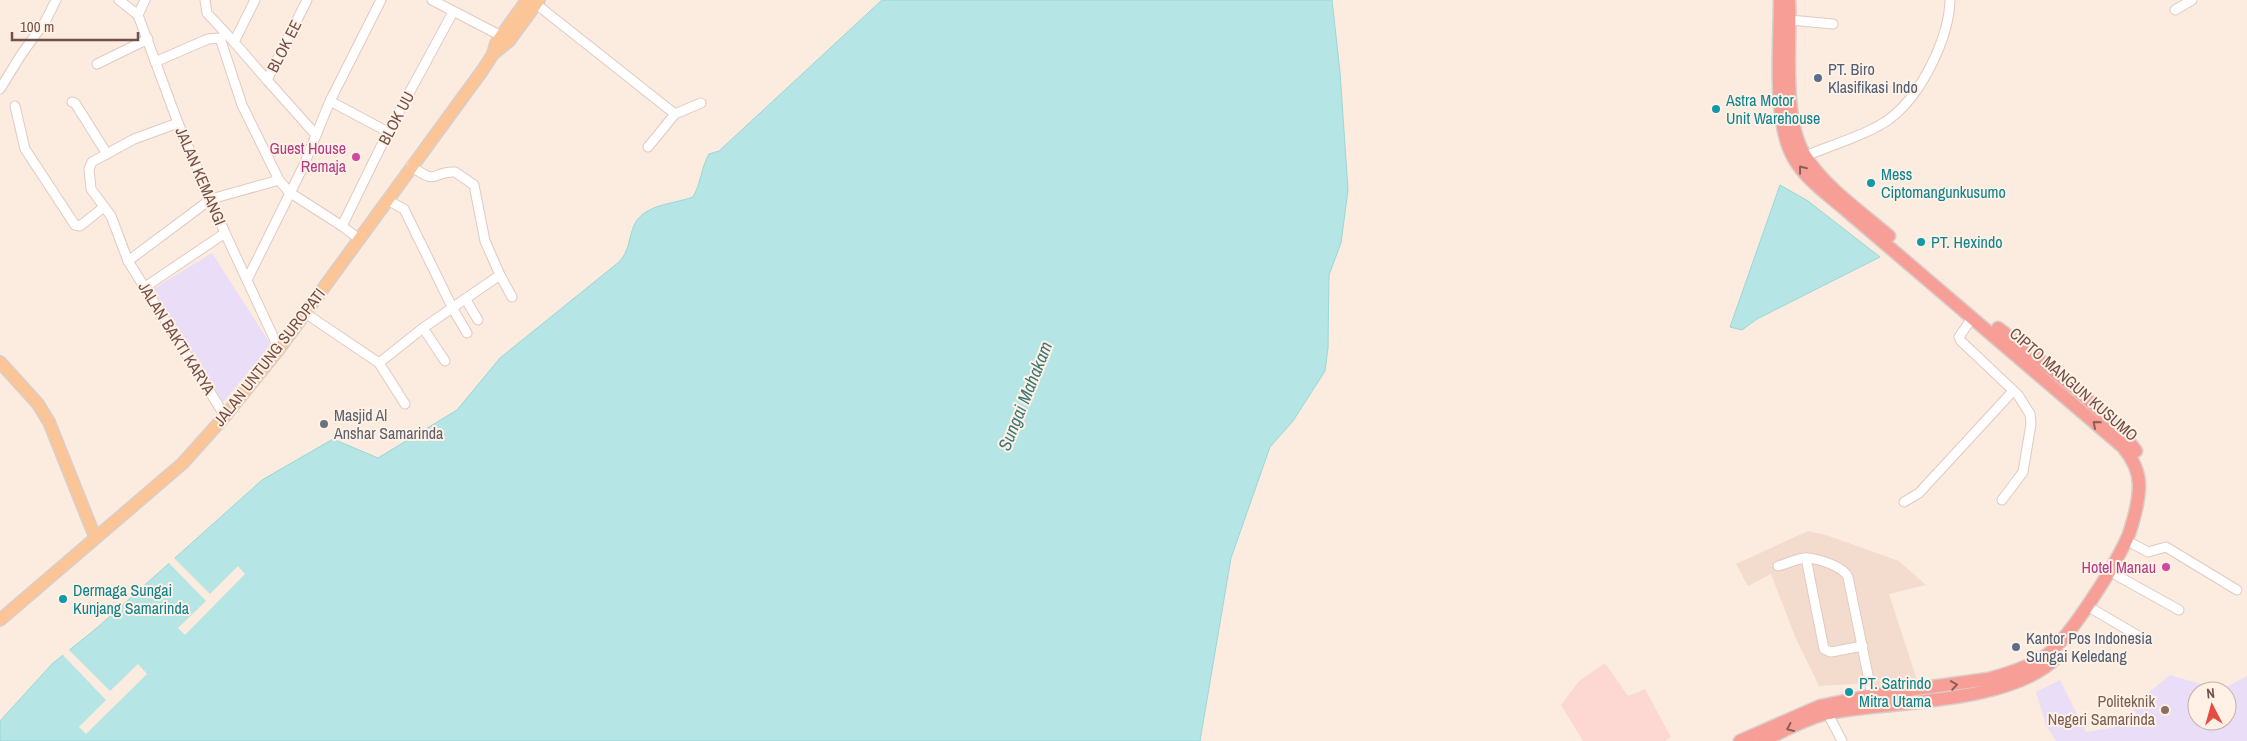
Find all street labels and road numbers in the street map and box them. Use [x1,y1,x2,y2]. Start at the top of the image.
street label: BLOK EE [261,16,307,76]
street label: BLOK UU [373,87,419,149]
street label: JALAN KEMANGI [170,123,232,229]
street label: JALAN BAKTI KARYA [133,277,221,399]
street label: JALAN UNTUNG SUROPATI [208,283,330,431]
street label: CIPTO MANGUN KUSUMO [2005,322,2143,446]

